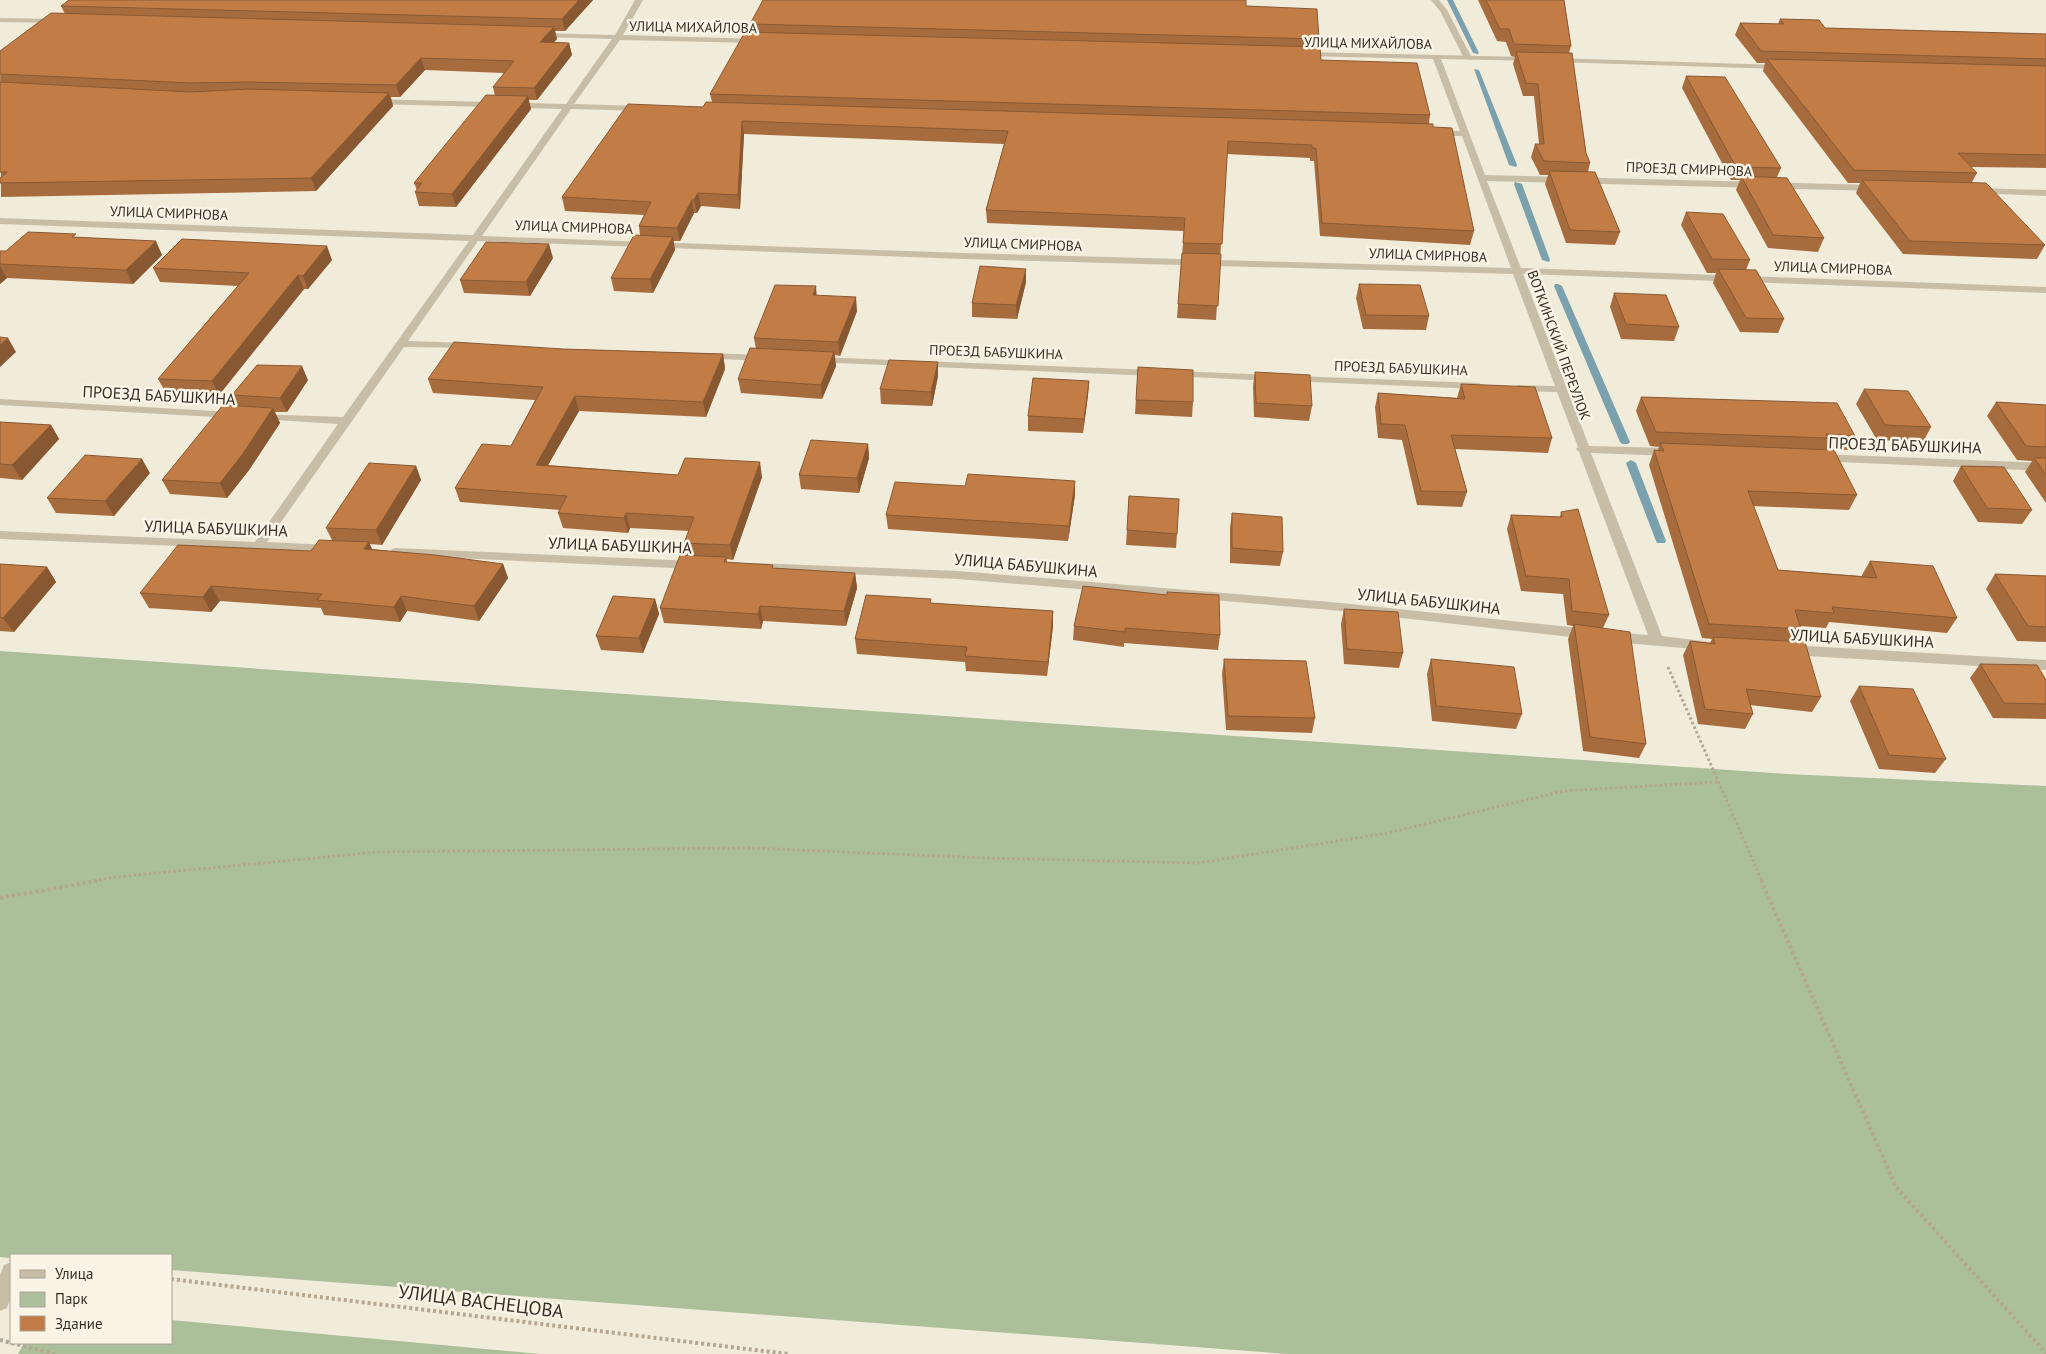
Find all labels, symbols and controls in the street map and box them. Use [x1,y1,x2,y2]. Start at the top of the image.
street label: УЛИЦА МИХАЙЛОВА [629,17,758,37]
street label: УЛИЦА МИХАЙЛОВА [1304,33,1433,53]
street label: ПРОЕЗД СМИРНОВА [1626,158,1753,180]
street label: УЛИЦА СМИРНОВА [110,202,229,224]
street label: УЛИЦА СМИРНОВА [515,216,634,238]
street label: УЛИЦА СМИРНОВА [964,233,1083,255]
street label: УЛИЦА СМИРНОВА [1369,244,1488,266]
street label: УЛИЦА СМИРНОВА [1774,257,1893,279]
street label: ВОТКИНСКИЙ ПЕРЕУЛОК [1524,268,1595,423]
street label: ПРОЕЗД БАБУШКИНА [929,341,1064,363]
street label: ПРОЕЗД БАБУШКИНА [1334,357,1469,379]
street label: ПРОЕЗД БАБУШКИНА [82,381,237,409]
street label: ПРОЕЗД БАБУШКИНА [1828,432,1982,458]
street label: УЛИЦА БАБУШКИНА [144,515,289,541]
street label: УЛИЦА БАБУШКИНА [548,532,693,558]
street label: УЛИЦА БАБУШКИНА [953,549,1099,581]
street label: УЛИЦА БАБУШКИНА [1356,584,1502,619]
street label: УЛИЦА БАБУШКИНА [1790,624,1935,652]
legend [10,1254,172,1344]
text: Улица [55,1264,93,1283]
street label: УЛИЦА ВАСНЕЦОВА [397,1279,565,1323]
text: Парк [55,1289,88,1308]
text: Здание [55,1314,103,1333]

